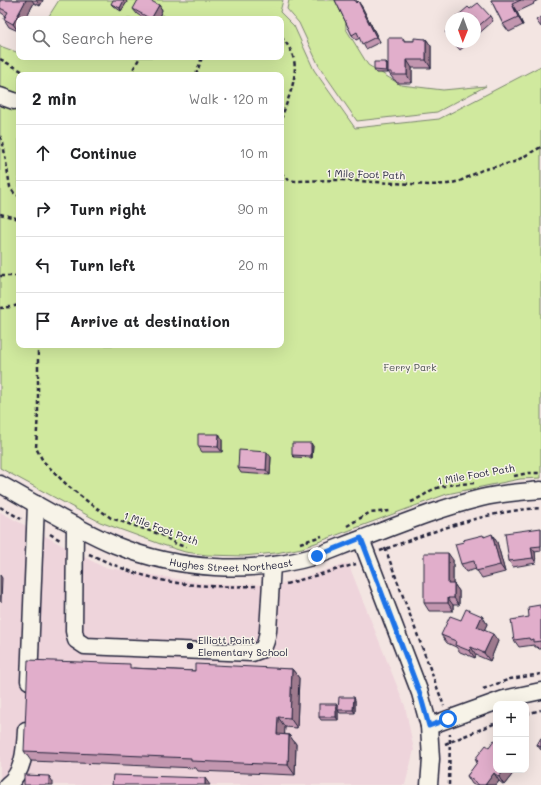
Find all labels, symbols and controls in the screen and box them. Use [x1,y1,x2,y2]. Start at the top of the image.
north arrow [445,12,481,48]
search box [16,16,284,60]
icon: search [30,27,52,49]
text: Search here [62,28,153,48]
text: 2 min [32,87,77,109]
text: Walk · 120 m [189,90,268,107]
icon: ahead [32,142,54,164]
text: Continue [70,143,137,163]
text: 10 m [240,144,268,161]
street label: 1 Mile Foot Path [327,166,406,182]
icon: right [32,198,54,220]
text: Turn right [70,199,147,219]
text: 90 m [238,200,268,217]
icon: left [32,254,54,276]
text: Turn left [70,255,135,275]
text: 20 m [238,256,268,273]
icon: arrive [32,310,54,332]
text: Arrive at destination [70,311,230,331]
park label: Ferry Park [384,360,436,374]
street label: 1 Mile Foot Path [436,460,516,488]
street label: 1 Mile Foot Path [122,508,200,548]
route end [308,547,326,565]
street label: Hughes Street Northeast [168,554,294,575]
place label: Elliott Point Elementary School [198,633,288,659]
marker: Elliott Point Elementary School [185,641,195,651]
map controls [493,701,529,773]
button: + [493,701,529,737]
route start [439,710,457,728]
button: − [493,737,529,773]

